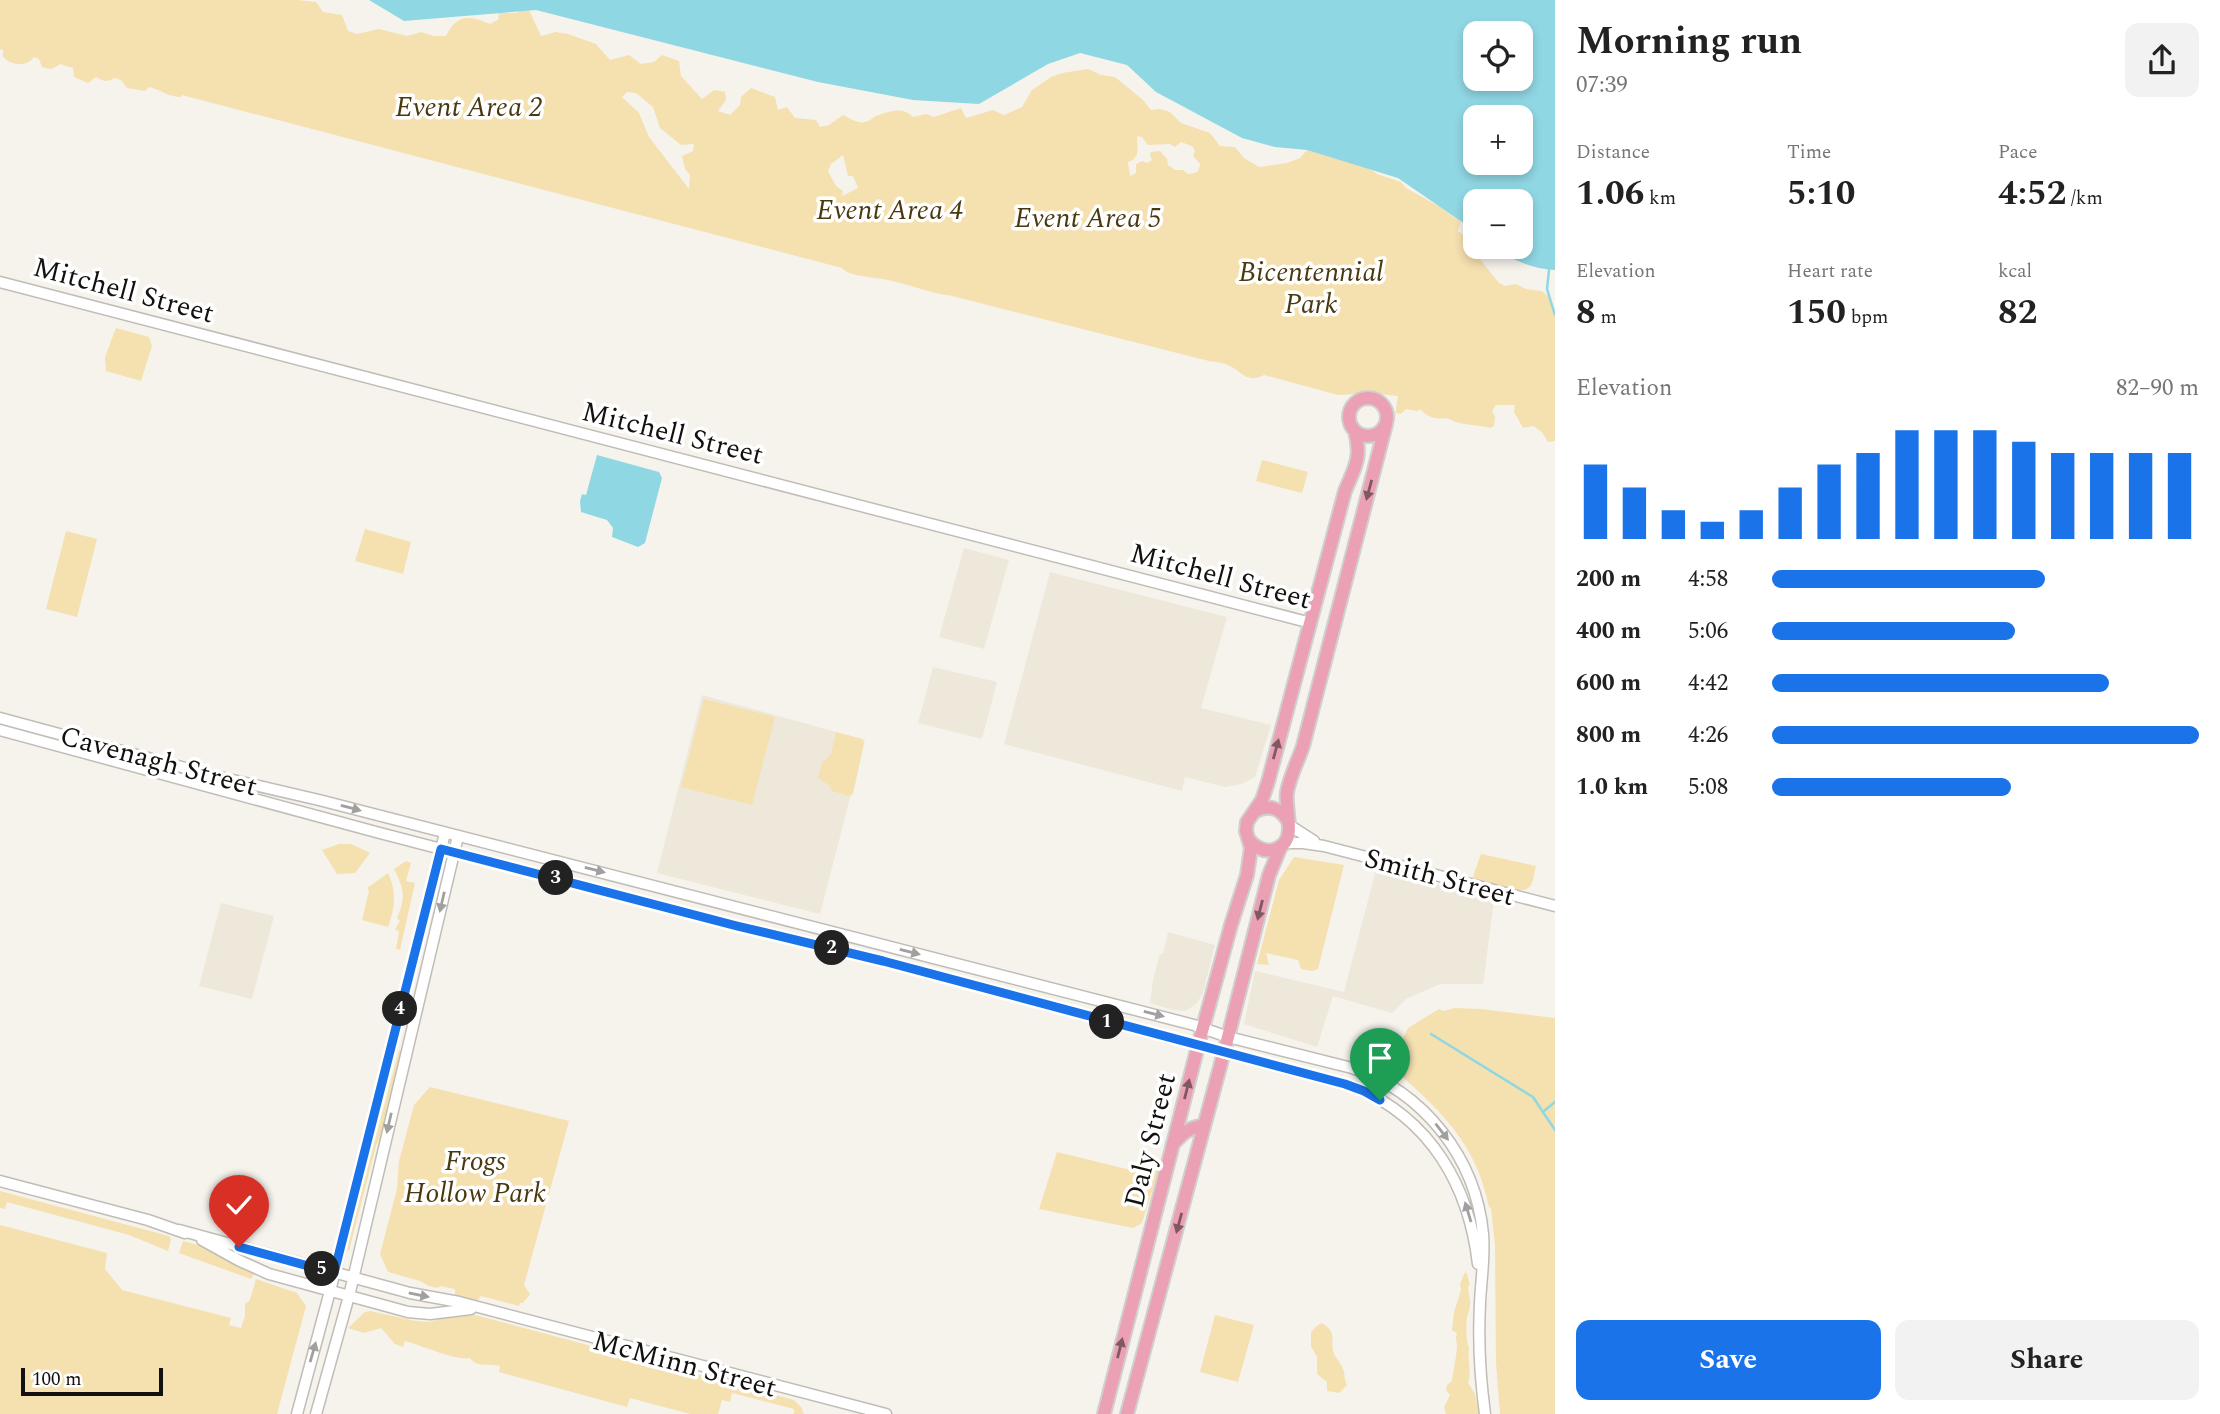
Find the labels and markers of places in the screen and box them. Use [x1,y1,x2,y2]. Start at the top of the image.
pin: 3 [538,860,574,896]
pin: 2 [814,930,850,965]
pin: 4 [382,992,418,1026]
pin: 1 [1090,1004,1124,1040]
pin [1350,1028,1410,1100]
pin [209,1175,269,1247]
pin: 5 [304,1252,340,1286]

